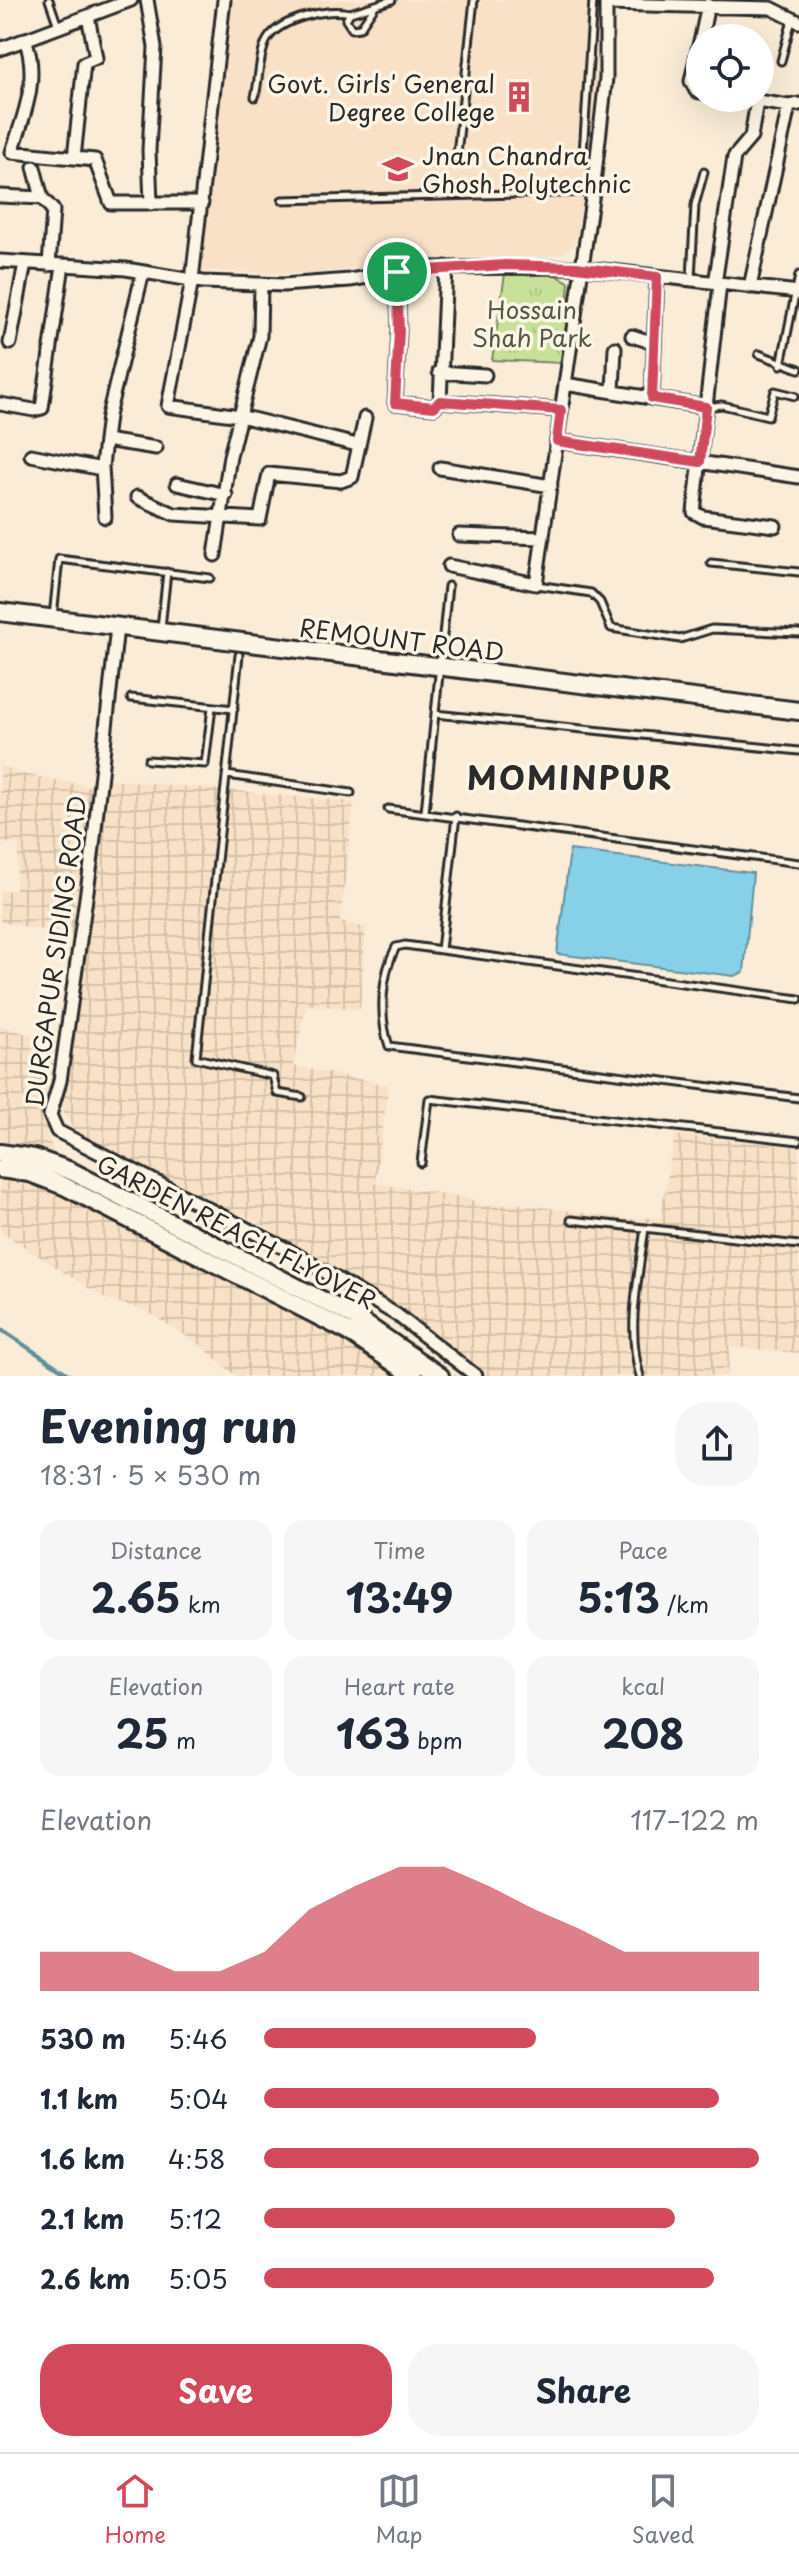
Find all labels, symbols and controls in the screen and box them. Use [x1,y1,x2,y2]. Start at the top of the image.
map controls [686,24,774,112]
button: locate [686,24,774,112]
place label: Govt. Girls' General Degree College [267,65,495,129]
building icon: Govt. Girls' General Degree College [502,80,536,114]
place label: Jnan Chandra Ghosh Polytechnic [422,137,631,201]
school or university icon: Jnan Chandra Ghosh Polytechnic [381,152,415,186]
pin [363,238,431,306]
icon: arrive [375,250,419,294]
park label: Hossain Shah Park [472,291,592,355]
street label: REMOUNT ROAD [298,609,506,669]
district label: MOMINPUR [467,753,673,801]
street label: DURGAPUR SIDING ROAD [15,793,95,1109]
street label: GARDEN REACH FLYOVER [91,1145,383,1317]
text: Evening run [40,1392,298,1458]
button: share [675,1402,759,1486]
text: 18:31 · 5 × 530 m [40,1455,261,1494]
text: Distance [110,1533,202,1566]
text: Time [373,1533,425,1566]
text: Pace [618,1533,668,1566]
text: 2.65 [91,1566,181,1627]
text: 13:49 [345,1566,453,1627]
text: 5:13 [577,1566,660,1627]
text: km [181,1587,221,1620]
text: /km [660,1587,709,1620]
text: Elevation [108,1669,203,1702]
text: Heart rate [344,1669,455,1702]
text: kcal [621,1669,665,1702]
text: 25 [116,1702,169,1763]
text: 163 [336,1702,410,1763]
text: 208 [602,1702,684,1763]
text: m [169,1723,196,1756]
text: bpm [410,1723,463,1756]
text: Elevation [40,1800,152,1839]
text: 117–122 m [630,1800,759,1839]
text: 530 m [40,2019,126,2058]
text: 5:46 [168,2019,228,2058]
text: 1.1 km [40,2079,118,2118]
text: 5:04 [168,2079,228,2118]
text: 1.6 km [40,2139,125,2178]
text: 4:58 [168,2139,226,2178]
text: 2.1 km [40,2199,124,2238]
text: 5:12 [168,2199,222,2238]
text: 2.6 km [40,2259,130,2298]
text: 5:05 [168,2259,228,2298]
button: Save [40,2344,392,2436]
button: Share [408,2344,759,2436]
tab: Home [105,2469,166,2550]
tab: Map [375,2469,422,2550]
tab: Saved [632,2469,694,2550]

